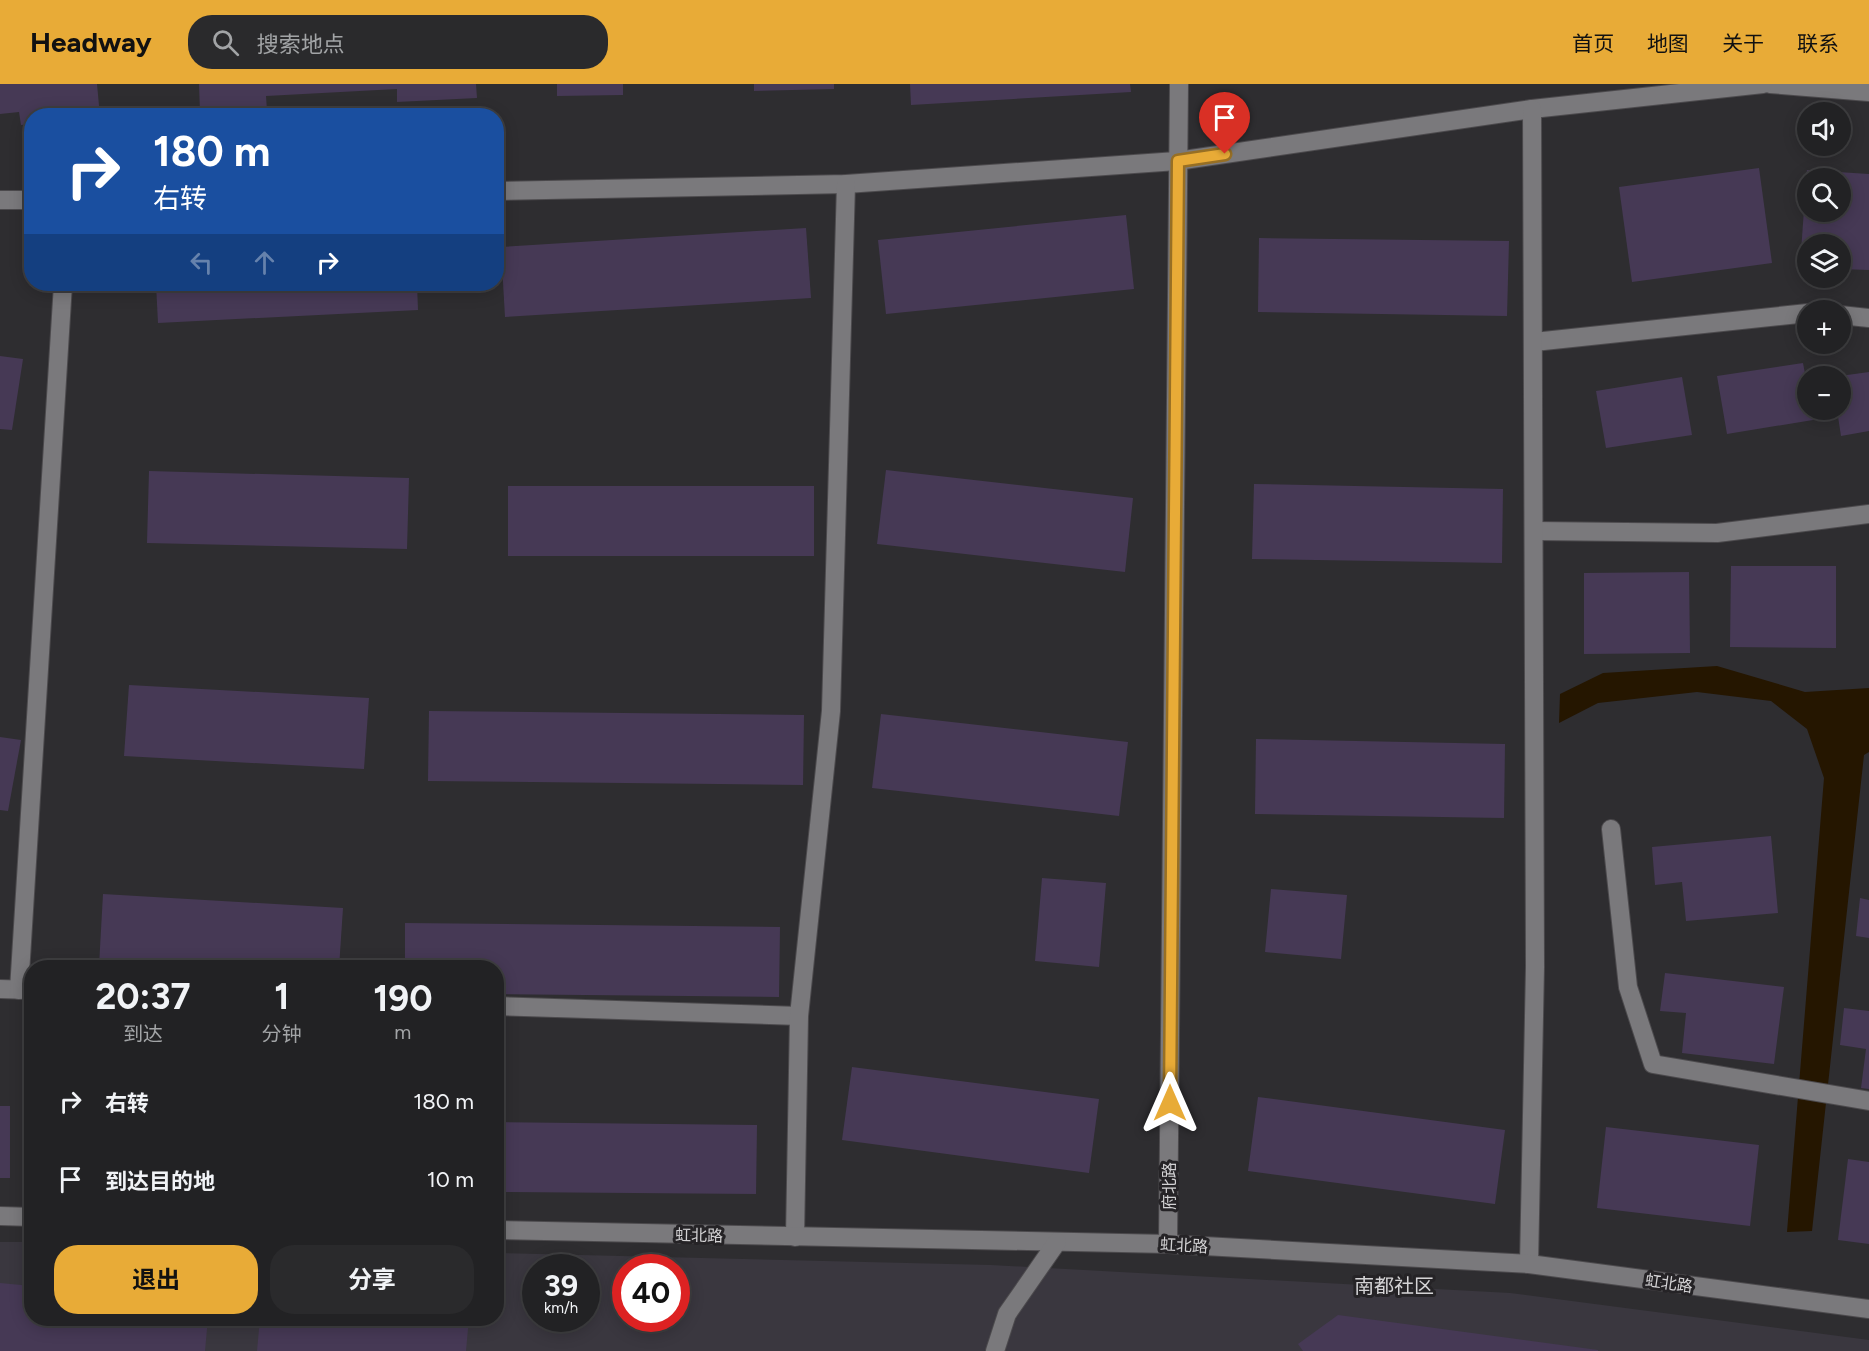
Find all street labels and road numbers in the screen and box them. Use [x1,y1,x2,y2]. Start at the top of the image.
street label: 府北路 [1160,1162,1179,1210]
street label: 虹北路 [675,1226,723,1245]
street label: 虹北路 [1160,1235,1208,1256]
street label: 虹北路 [1644,1271,1694,1296]

